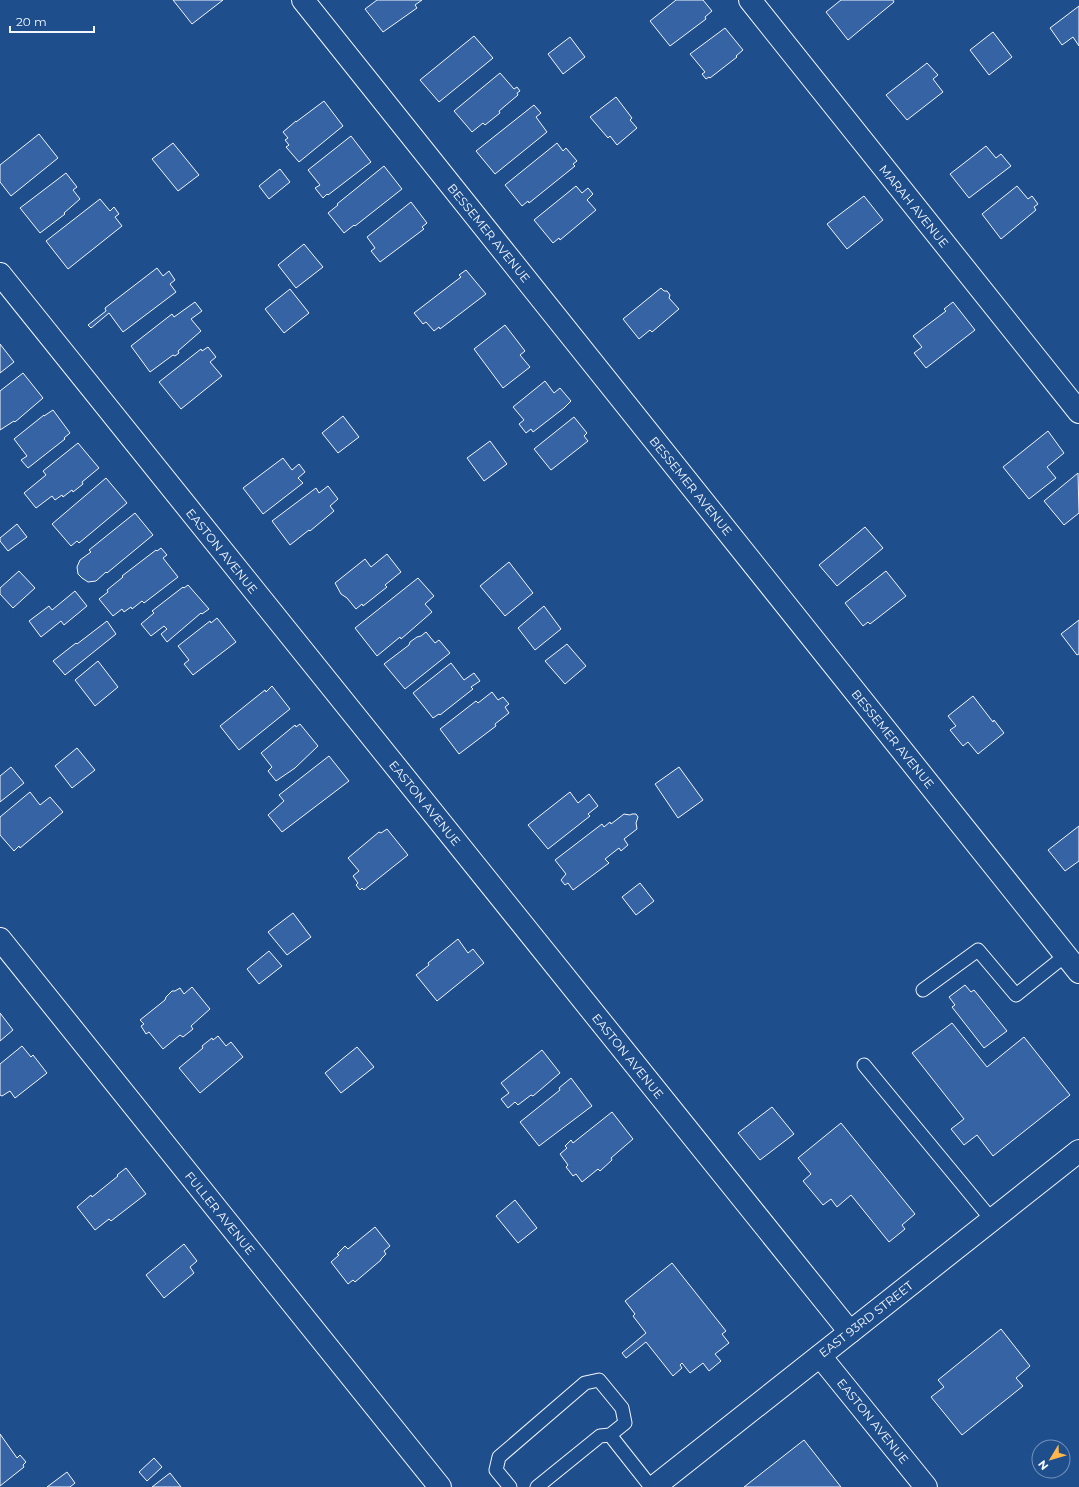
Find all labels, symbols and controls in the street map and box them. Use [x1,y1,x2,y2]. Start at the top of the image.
scale bar [10,8,94,34]
text: 20 m [16,14,47,29]
street label: MARAH AVENUE [876,162,952,250]
street label: BESSEMER AVENUE [445,181,533,285]
street label: BESSEMER AVENUE [647,434,735,538]
street label: EASTON AVENUE [183,505,261,597]
street label: BESSEMER AVENUE [849,687,937,791]
street label: EASTON AVENUE [386,757,464,849]
street label: EASTON AVENUE [589,1010,667,1102]
street label: FULLER AVENUE [182,1168,258,1258]
street label: EAST 93RD STREET [816,1278,916,1360]
street label: EASTON AVENUE [834,1375,912,1467]
north arrow [1031,1439,1071,1479]
text: N [1035,1457,1051,1473]

